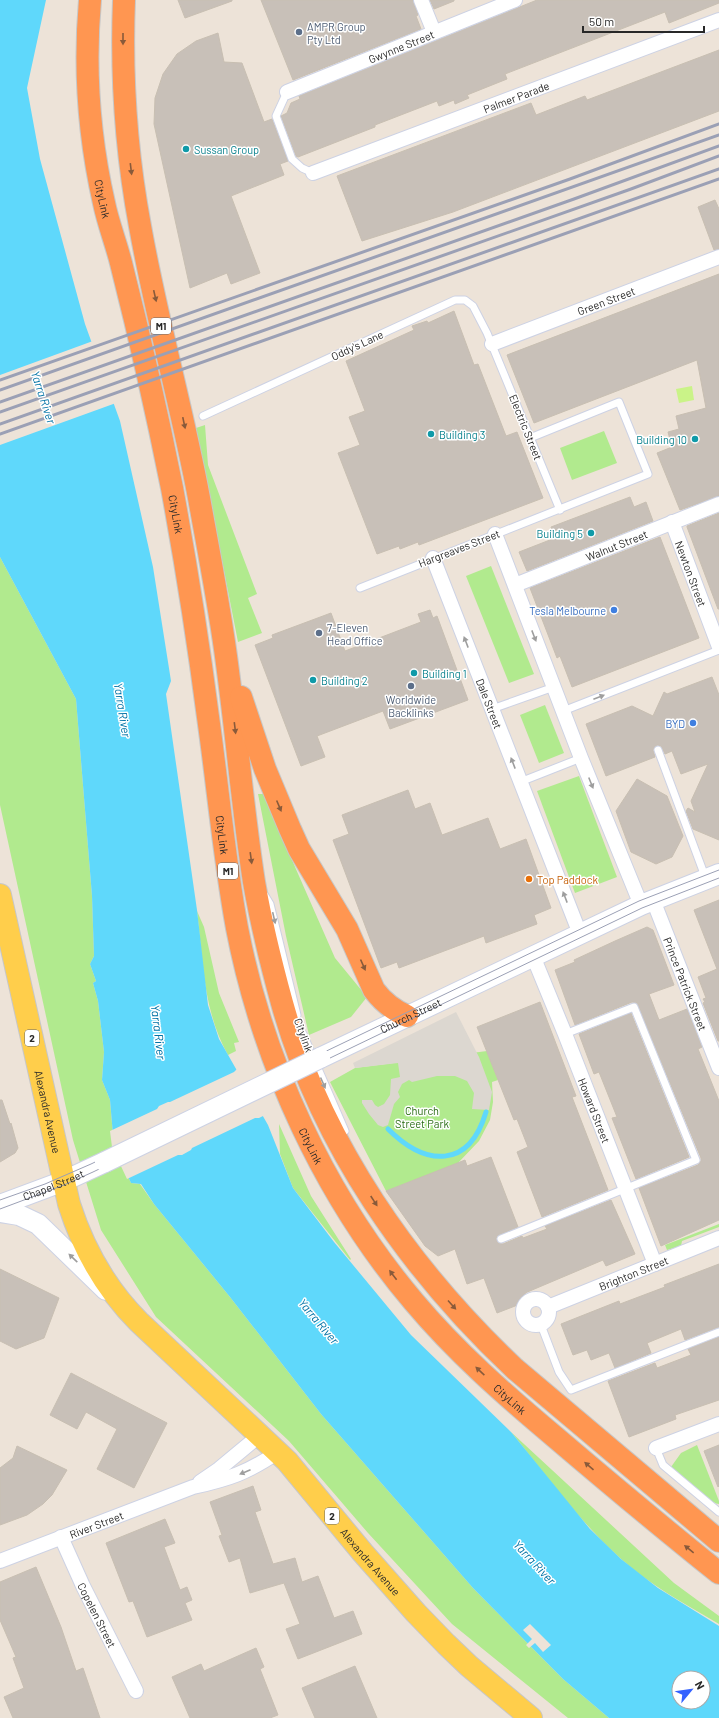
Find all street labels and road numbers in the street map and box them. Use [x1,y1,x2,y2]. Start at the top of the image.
street label: Gwynne Street [366,27,436,65]
street label: Palmer Parade [481,78,551,115]
street label: CityLink [93,178,114,220]
street label: Green Street [575,283,637,317]
road number: M1 [151,318,171,334]
street label: Oddy's Lane [329,327,385,363]
street label: Electric Street [507,392,545,462]
street label: CityLink [167,494,187,535]
street label: Hargreaves Street [416,526,502,570]
street label: Walnut Street [583,527,649,563]
street label: Newton Street [673,539,710,608]
street label: Dale Street [474,676,506,730]
street label: CityLink [214,815,232,856]
road number: M1 [218,863,238,879]
street label: Prince Patrick Street [662,935,710,1032]
street label: Church Street [377,995,443,1035]
street label: Citylink [292,1016,316,1054]
road number: 2 [25,1030,39,1046]
street label: Alexandra Avenue [33,1069,64,1154]
street label: Howard Street [576,1076,613,1144]
street label: CityLink [297,1125,326,1167]
street label: Chapel Street [21,1166,86,1202]
street label: Brighton Street [597,1253,670,1292]
street label: CityLink [491,1381,530,1417]
street label: River Street [67,1508,125,1540]
road number: 2 [325,1508,339,1524]
street label: Alexandra Avenue [338,1525,404,1598]
street label: Copelen Street [76,1580,119,1650]

